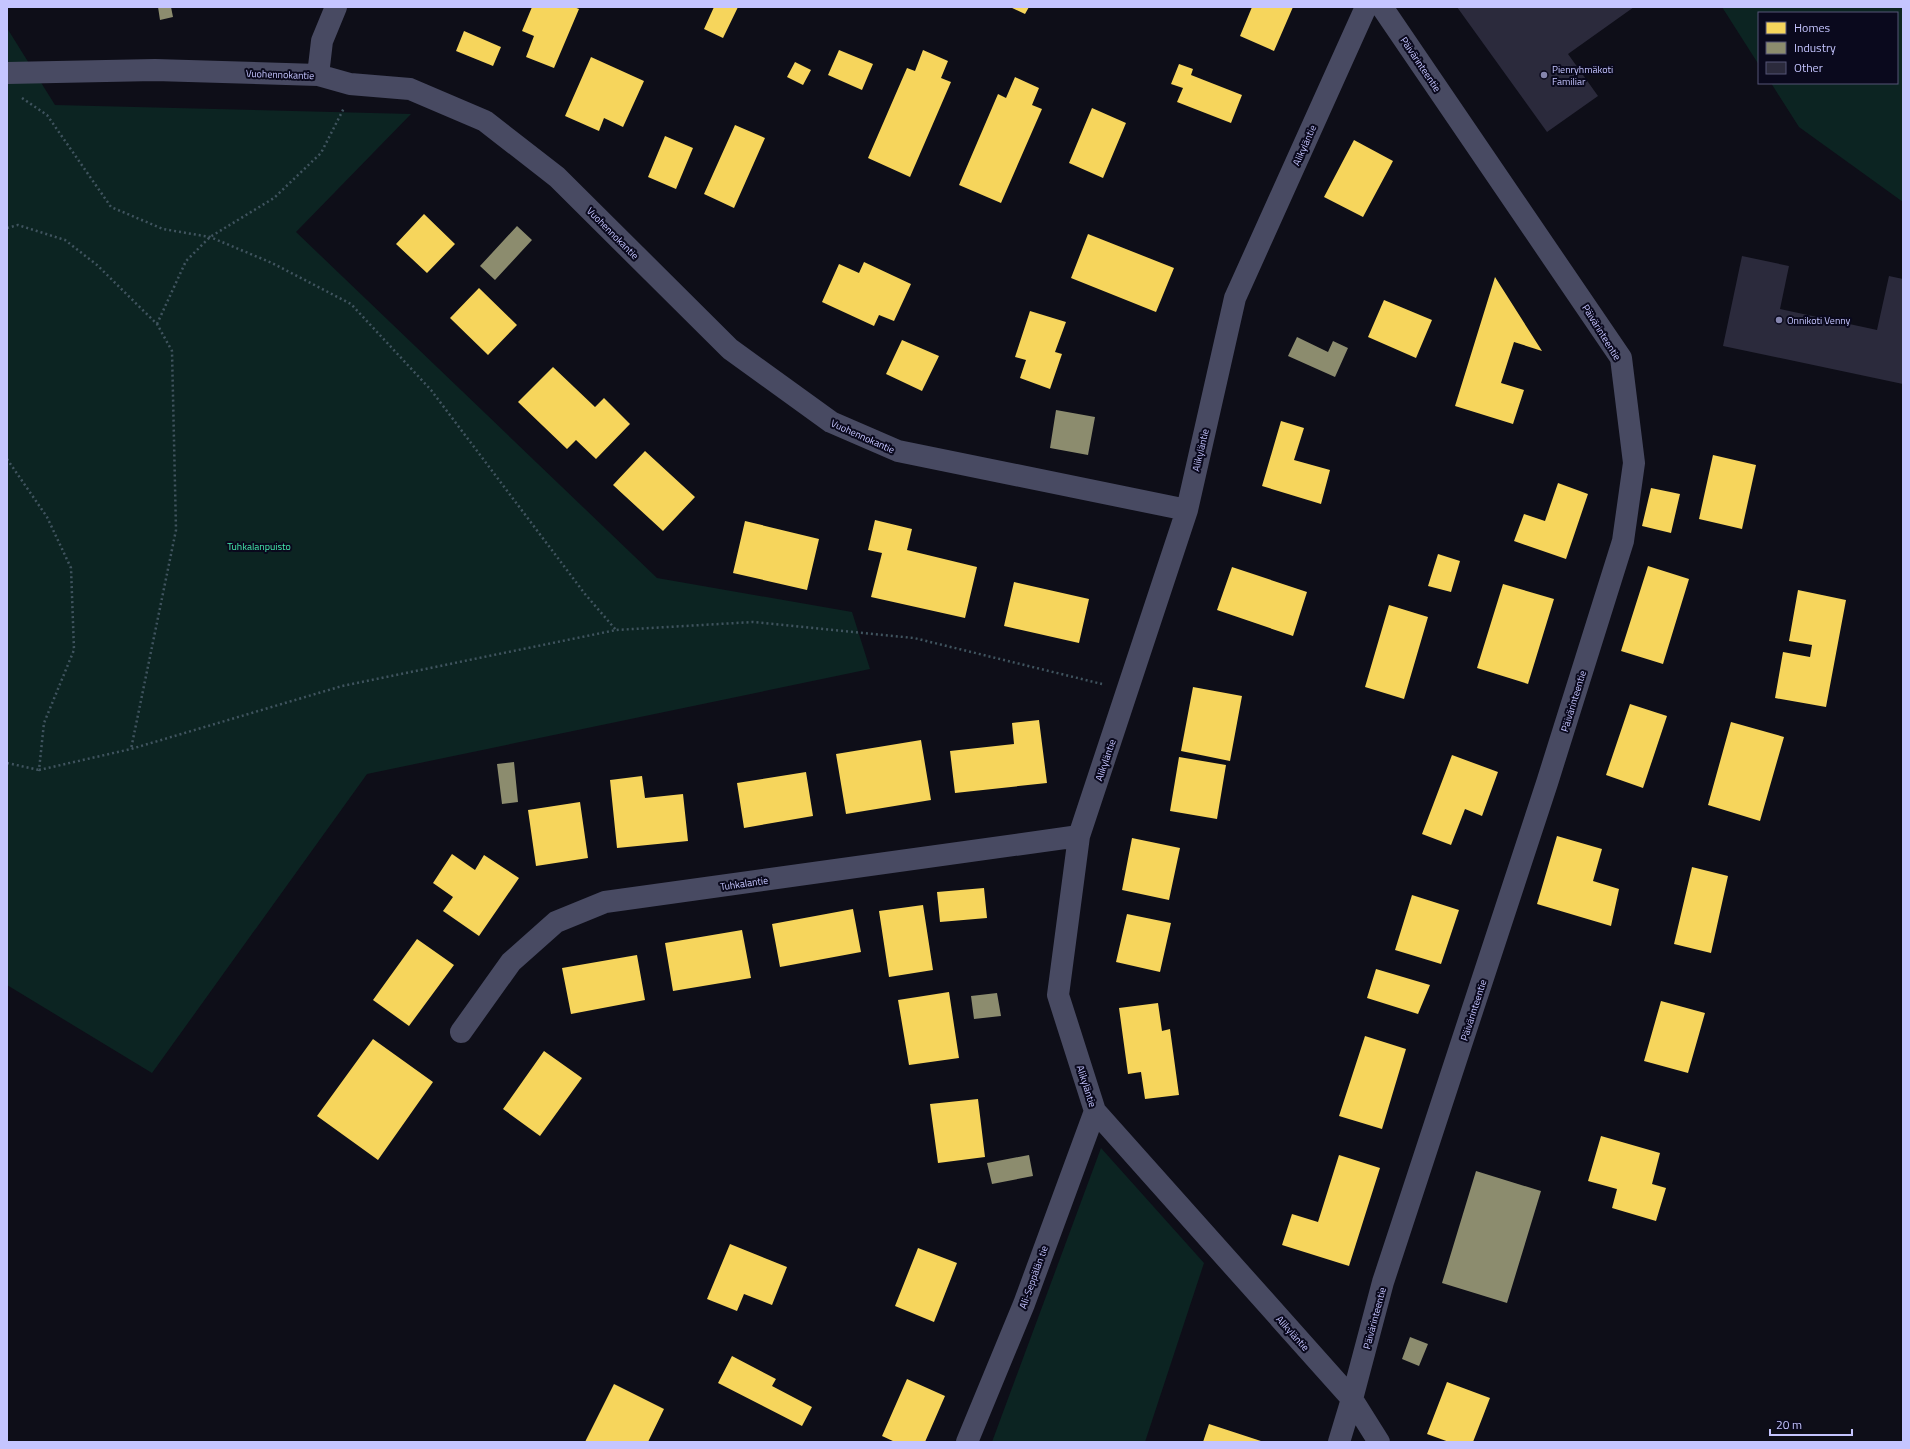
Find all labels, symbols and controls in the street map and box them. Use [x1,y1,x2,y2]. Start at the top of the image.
legend [1758,12,1898,84]
text: Homes [1794,18,1830,37]
street label: Päivärinteentie [1397,34,1445,95]
text: Industry [1794,38,1836,57]
text: Other [1794,58,1823,77]
place label: Pienryhmäkoti Familiar [1552,62,1613,89]
street label: Vuohennokantie [245,66,314,83]
marker: Pienryhmäkoti Familiar [1539,70,1549,80]
street label: Alikyläntie [1289,122,1320,168]
street label: Vuohennokantie [583,204,642,263]
street label: Päivärinteentie [1578,301,1625,363]
place label: Onnikoti Venny [1787,313,1851,328]
marker: Onnikoti Venny [1774,315,1784,325]
street label: Vuohennokantie [828,416,897,457]
street label: Alikyläntie [1188,427,1213,473]
park label: Tuhkalanpuisto [227,539,291,554]
street label: Päivärinteentie [1557,669,1590,734]
street label: Alikyläntie [1091,737,1120,783]
street label: Tuhkalantie [719,873,769,894]
street label: Päivärinteentie [1457,978,1490,1043]
street label: Alikyläntie [1073,1063,1100,1109]
street label: Ali-Seppälän tie [1015,1243,1052,1311]
street label: Päivärinteentie [1359,1286,1390,1351]
street label: Alikyläntie [1273,1312,1313,1355]
scale bar [1770,1411,1852,1437]
text: 20 m [1776,1415,1802,1434]

